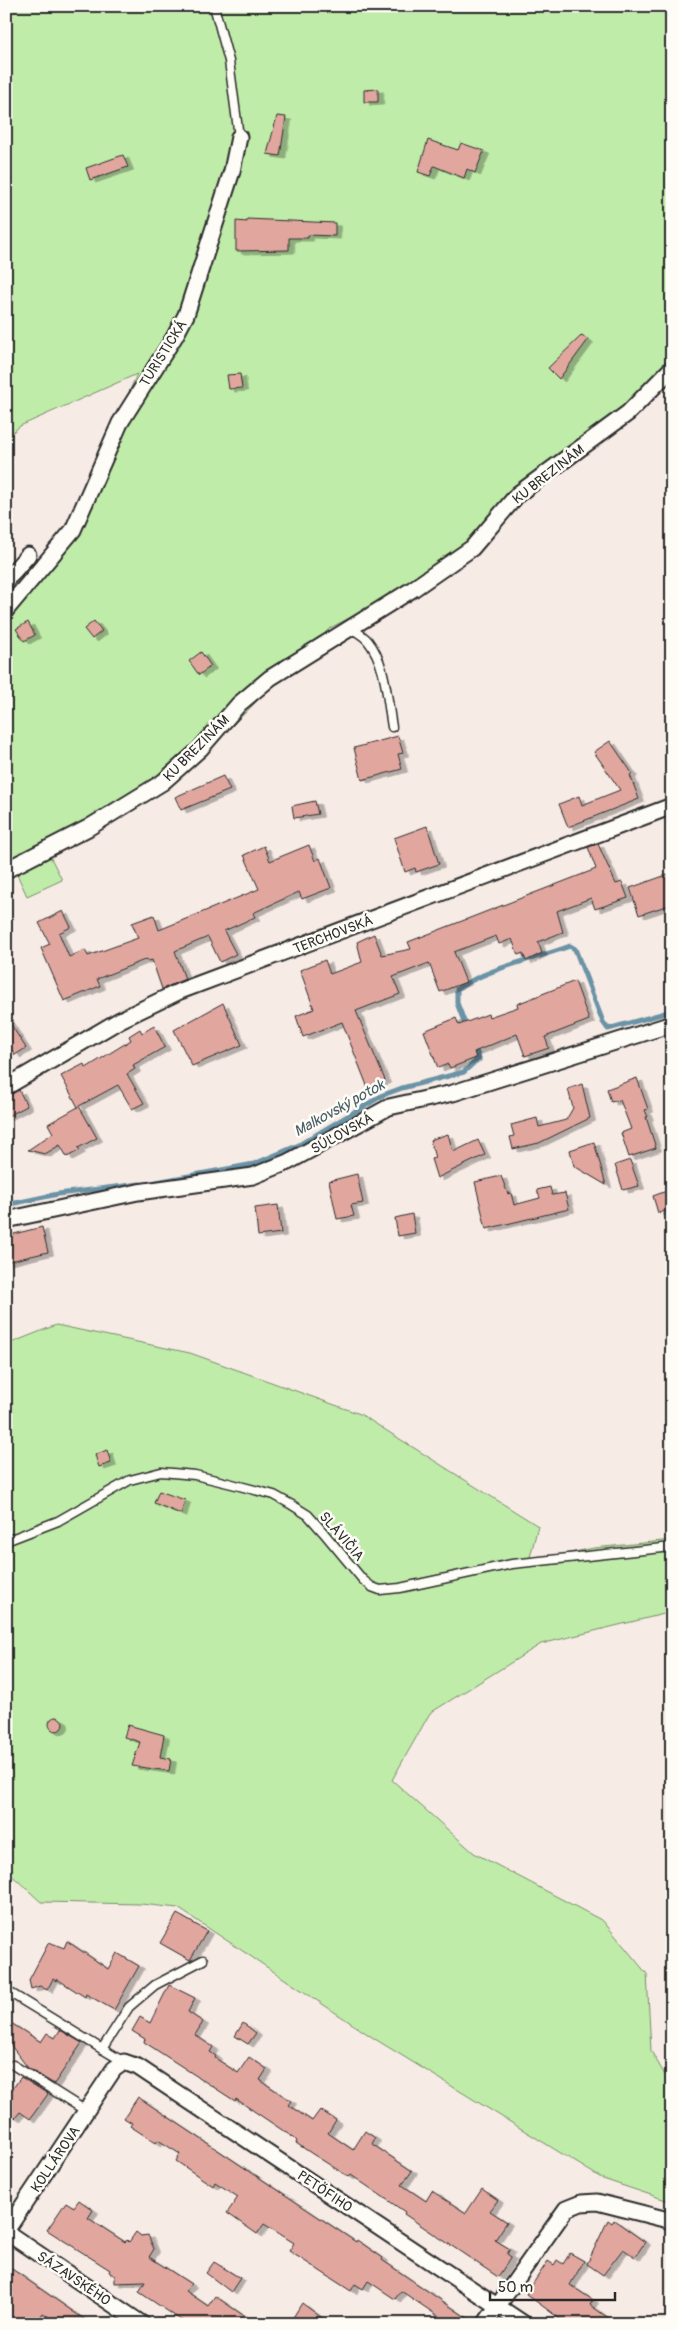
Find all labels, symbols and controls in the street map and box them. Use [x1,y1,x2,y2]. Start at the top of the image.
street label: TURISTICKÁ [135,316,191,390]
street label: KU BREZINÁM [508,440,588,508]
street label: KU BREZINÁM [159,711,233,785]
street label: TERCHOVSKÁ [291,911,375,957]
water label: Malkovský potok [291,1075,389,1141]
street label: SÚĽOVSKÁ [308,1108,376,1158]
street label: SLÁVIČIA [316,1508,368,1564]
street label: KOLLÁROVA [26,2122,84,2196]
street label: PETŐFIHO [294,2166,356,2216]
street label: SÁZAVSKÉHO [34,2247,114,2309]
scale bar [490,2270,616,2302]
text: 50 m [498,2278,533,2297]

